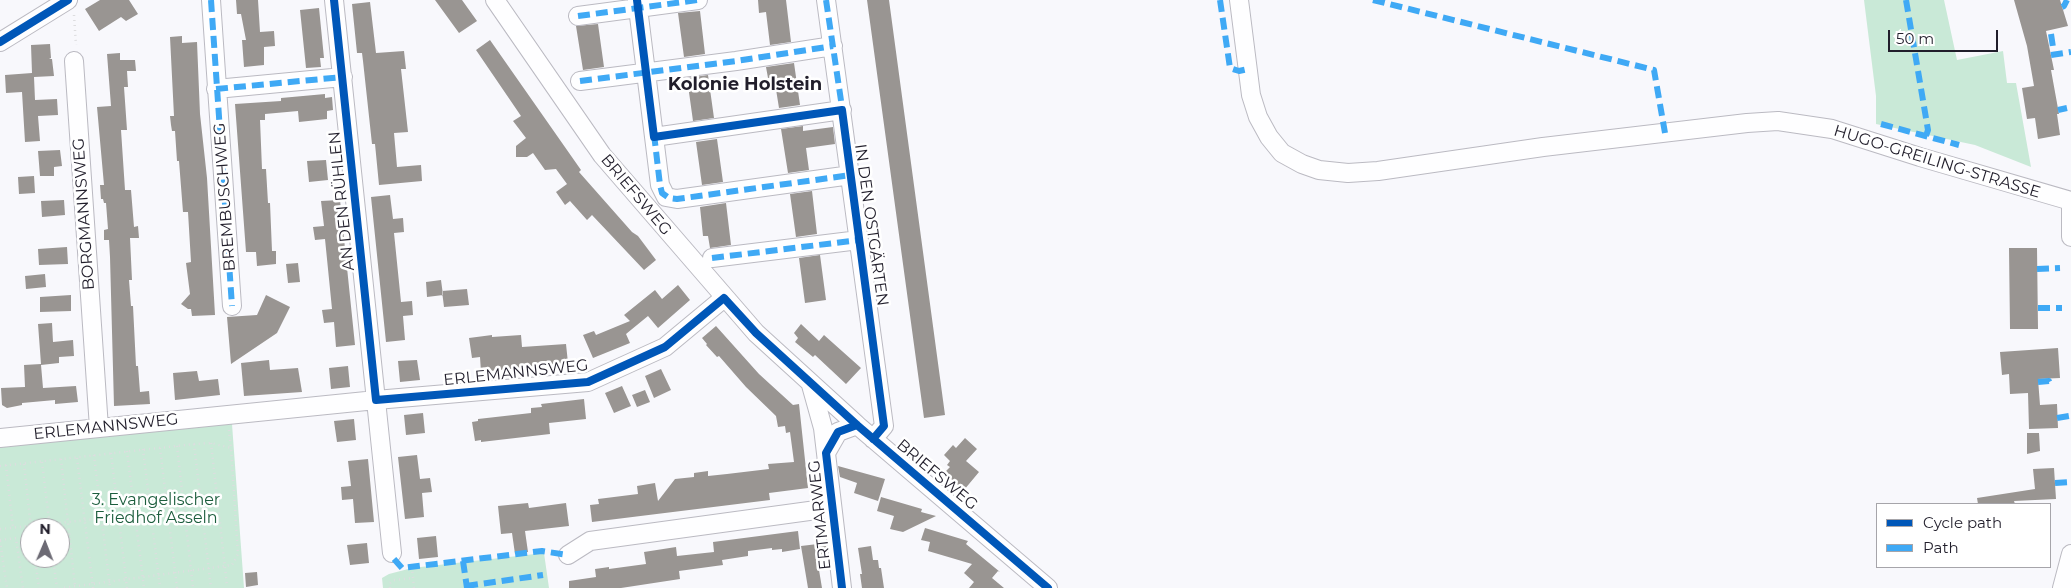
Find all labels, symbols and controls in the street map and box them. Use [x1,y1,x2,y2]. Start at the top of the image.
scale bar [1891,20,2001,52]
text: 50 m [1896,29,1934,48]
district label: Kolonie Holstein [668,74,822,96]
street label: HUGO-GREILING-STRASSE [1831,121,2043,203]
street label: BREMBUSCHWEG [210,122,240,272]
street label: AN DEN RÜHLEN [325,130,359,272]
street label: BORGMANNSWEG [69,137,99,291]
street label: IN DEN OSTGÄRTEN [850,143,892,307]
street label: BRIEFSWEG [597,151,675,239]
street label: ERLEMANNSWEG [443,356,589,390]
street label: ERLEMANNSWEG [33,410,179,444]
street label: BRIEFSWEG [893,436,981,514]
street label: ERTMARWEG [805,459,835,571]
park label: 3. Evangelischer Friedhof Asseln [92,490,220,528]
legend [1876,503,2051,568]
text: Cycle path [1923,513,2002,532]
north arrow [20,518,70,568]
text: N [39,520,51,538]
text: Path [1923,538,1959,557]

